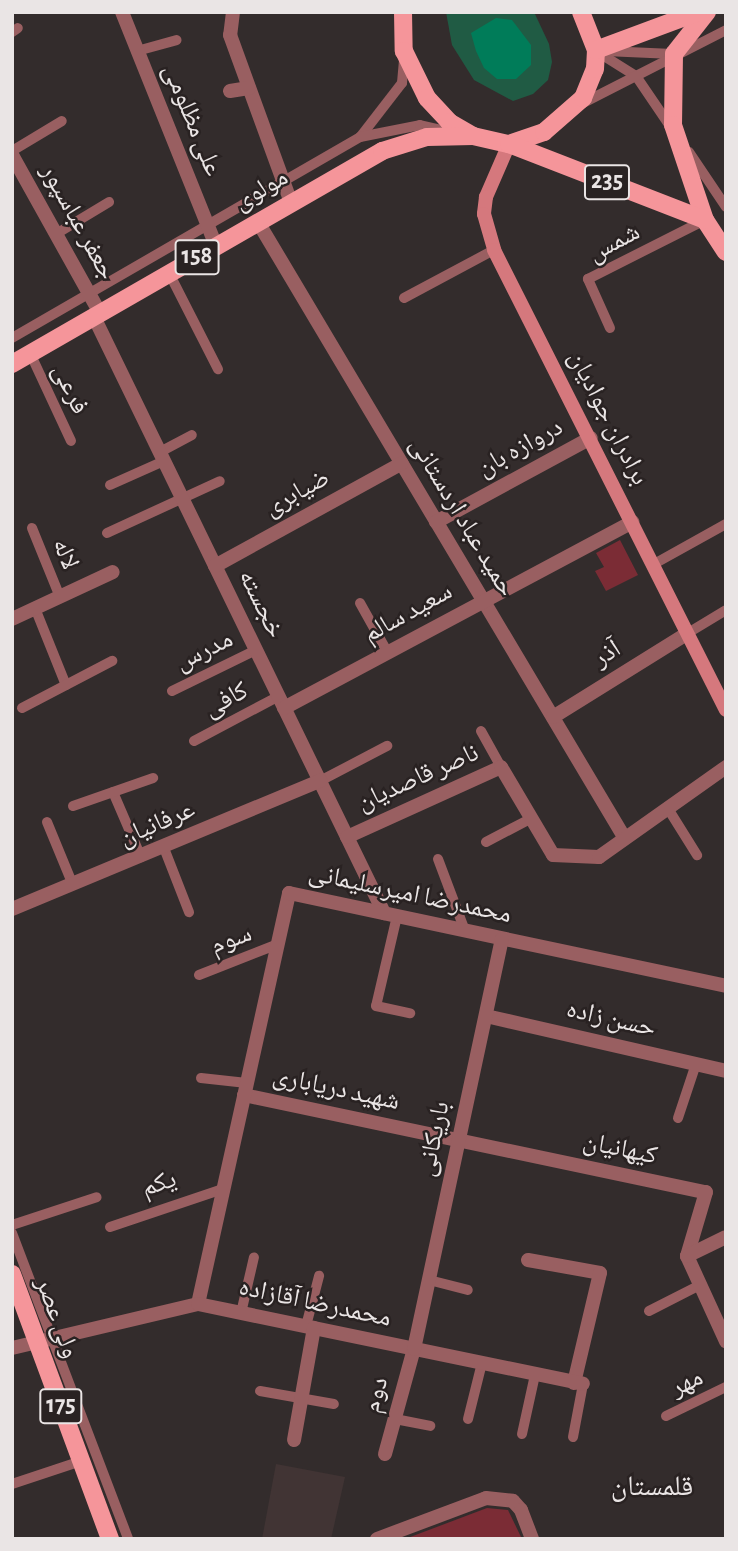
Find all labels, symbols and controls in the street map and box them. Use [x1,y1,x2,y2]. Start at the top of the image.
street label: علی مظلومی [155,59,229,181]
street label: جعفر عباسپور [33,158,123,286]
street label: مولوی [228,162,294,218]
road number: 235 [582,162,632,202]
street label: شمس [583,216,645,270]
road number: 158 [174,236,220,278]
street label: برادران جوادیان [561,346,655,490]
street label: فرعی [45,359,95,419]
street label: دروازه بان [472,412,568,484]
street label: حمید عباد اردستانی [402,432,522,602]
street label: ضیابری [259,462,335,524]
street label: لاله [45,534,85,574]
street label: خجسته [231,565,291,643]
street label: سعید سالم [358,576,458,650]
street label: مدرس [170,624,238,678]
street label: آذر [587,634,627,674]
street label: کافی [198,675,254,725]
street label: ناصر قاصدیان [352,737,484,819]
street label: عرفانیان [114,794,200,854]
street label: محمدرضا امیرسلیمانی [306,857,514,931]
street label: سوم [206,918,256,962]
street label: حسن زاده [563,994,659,1044]
street label: شهید دریاباری [270,1060,402,1118]
street label: باریکانی [411,1098,457,1180]
street label: کیهانیان [580,1126,660,1172]
street label: یکم [138,1164,180,1204]
street label: محمدرضا آقازاده [236,1272,394,1334]
street label: ولی عصر [28,1273,86,1363]
street label: مهر [666,1362,708,1404]
street label: دوم [356,1374,396,1416]
road number: 175 [38,1386,84,1426]
district label: قلمستان [611,1470,693,1504]

